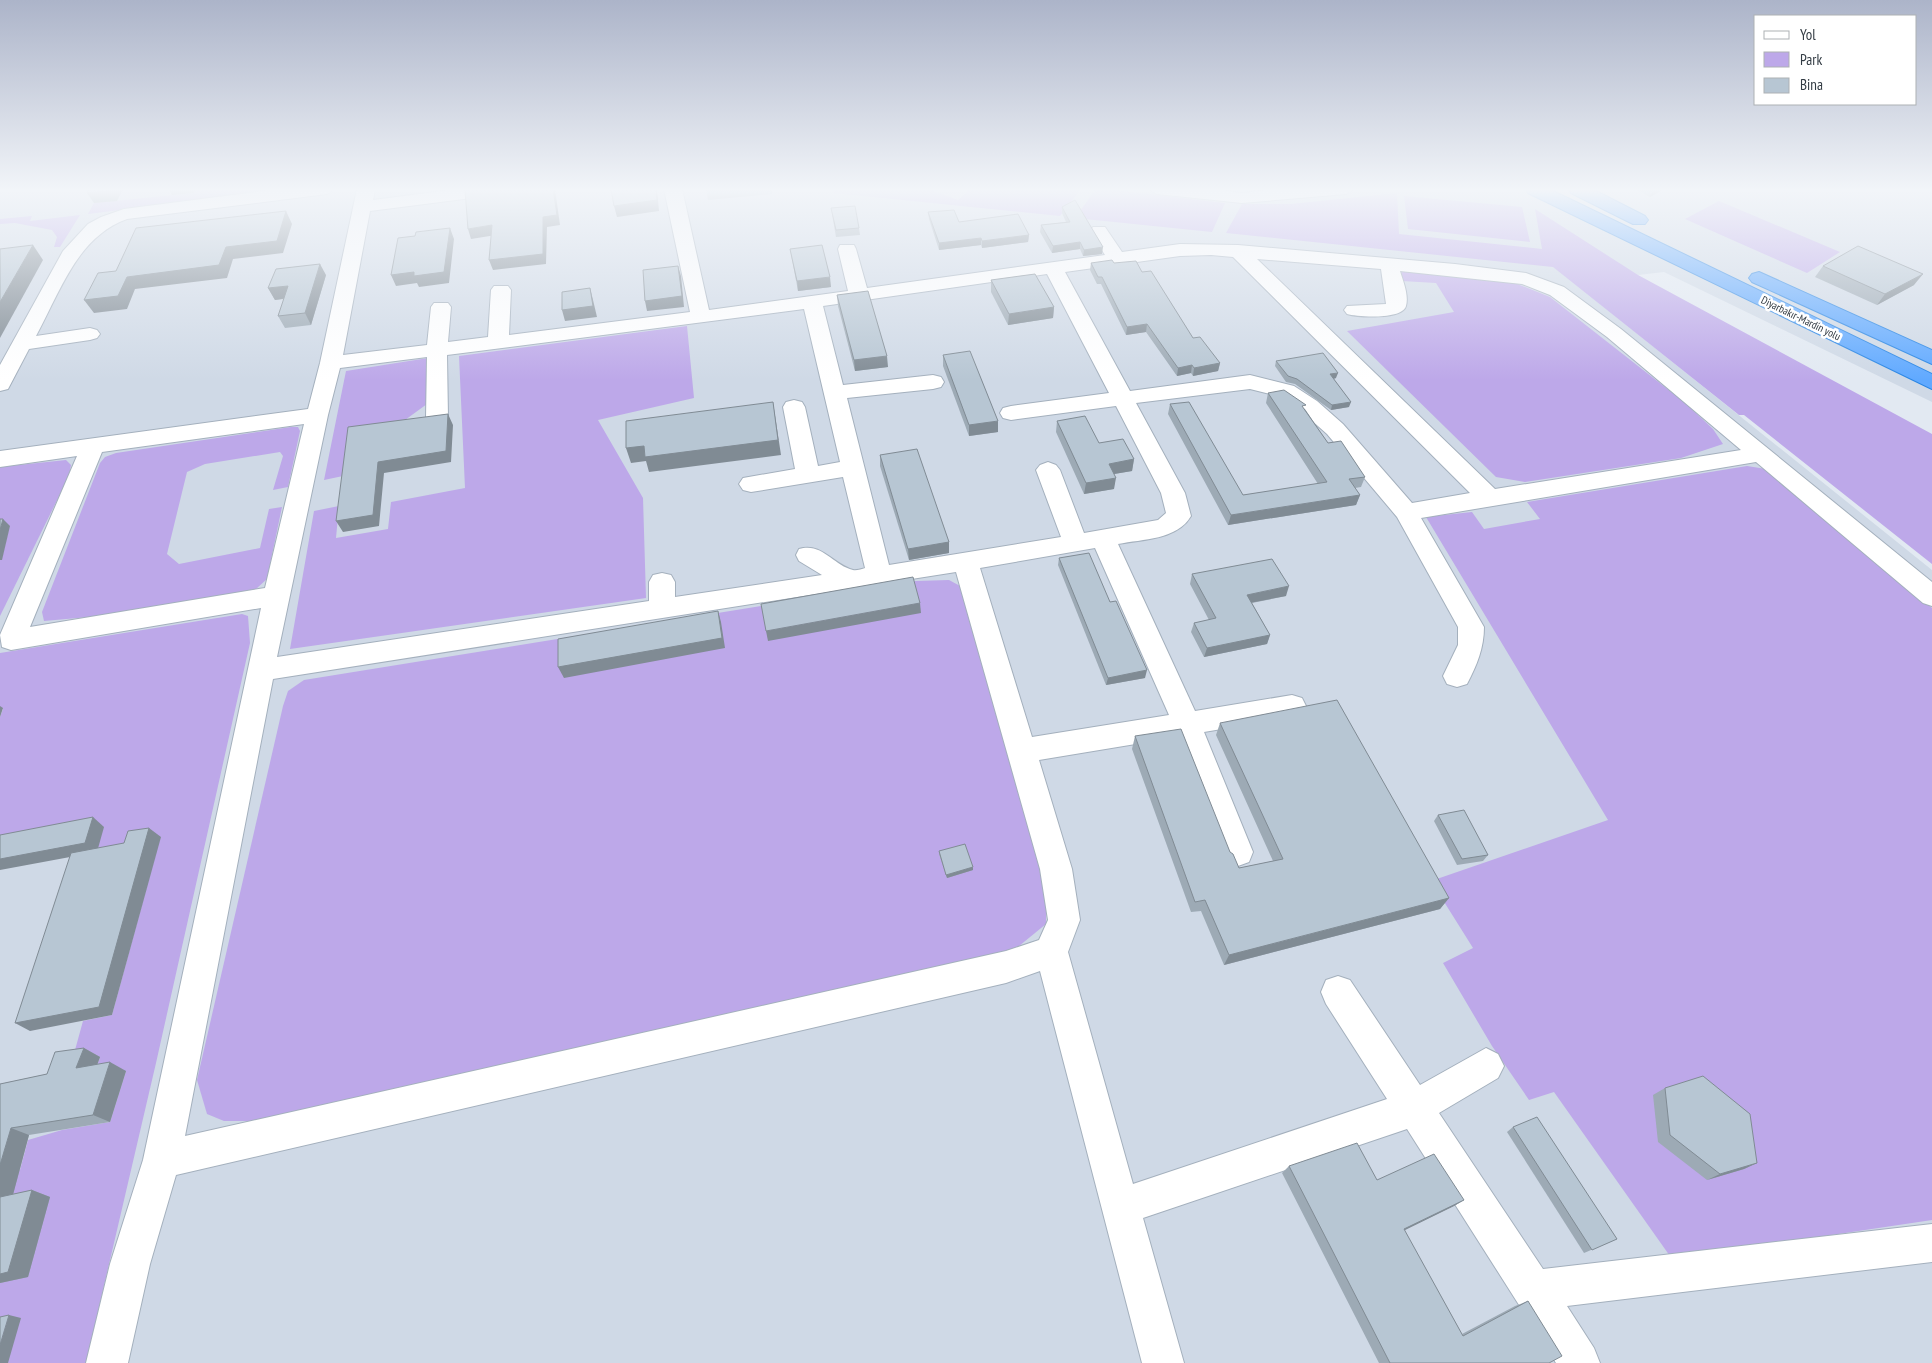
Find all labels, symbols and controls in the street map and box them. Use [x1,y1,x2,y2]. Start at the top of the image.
legend [1754,15,1917,105]
text: Yol [1800,25,1816,44]
text: Park [1800,50,1822,69]
text: Bina [1800,75,1823,94]
street label: Diyarbakır-Mardin yolu [1759,293,1843,343]

